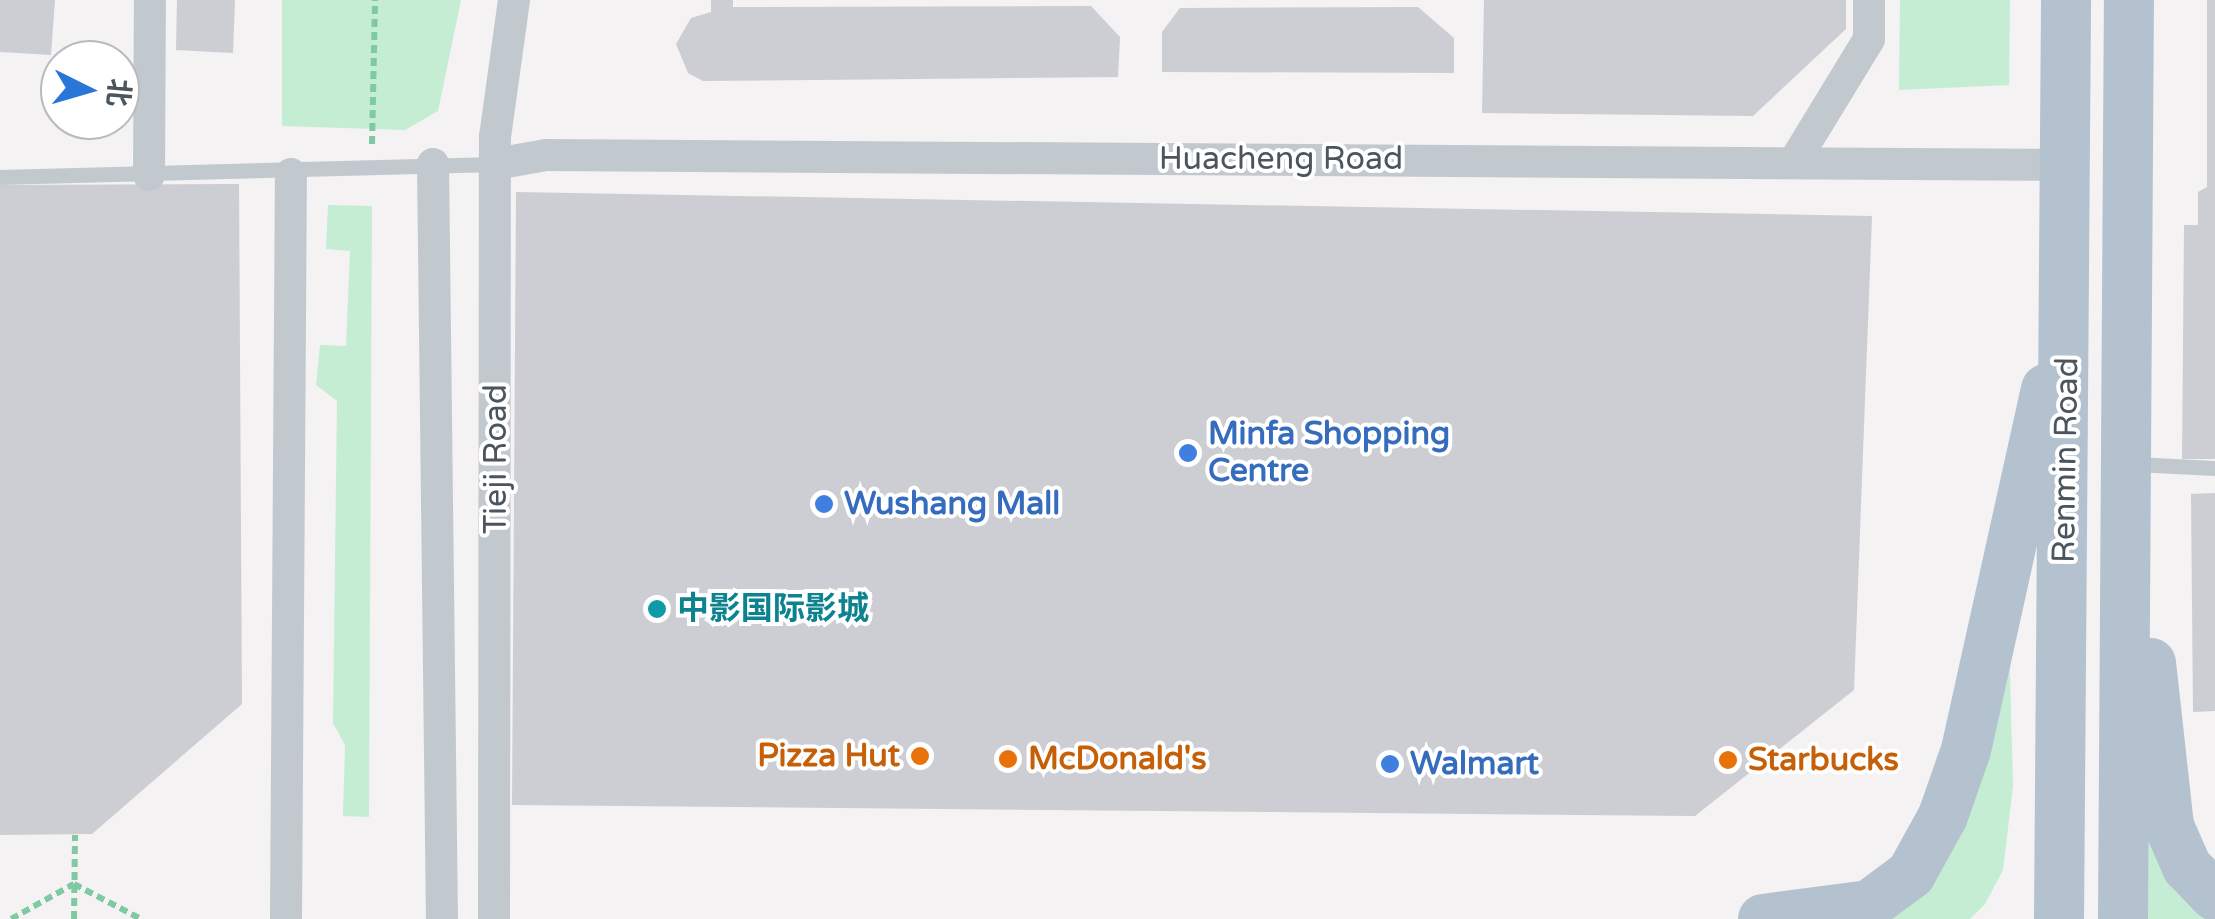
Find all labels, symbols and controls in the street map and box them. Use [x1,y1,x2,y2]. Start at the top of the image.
north arrow [40,40,140,140]
text: 北 [100,77,136,108]
street label: Huacheng Road [1159,140,1403,178]
street label: Renmin Road [2045,357,2087,563]
street label: Tieji Road [477,384,515,534]
place label: Minfa Shopping Centre [1208,416,1450,491]
marker: Minfa Shopping Centre [1177,442,1199,464]
place label: Wushang Mall [844,485,1060,523]
marker: Wushang Mall [813,493,835,515]
place label: 中影国际影城 [677,590,869,628]
marker: 中影国际影城 [646,598,668,620]
place label: Pizza Hut [757,737,900,775]
place label: McDonald's [1028,740,1206,778]
place label: Starbucks [1748,741,1899,779]
marker: Pizza Hut [909,745,931,767]
place label: Walmart [1410,745,1539,783]
marker: McDonald's [997,748,1019,770]
marker: Starbucks [1717,749,1739,771]
marker: Walmart [1379,753,1401,775]

